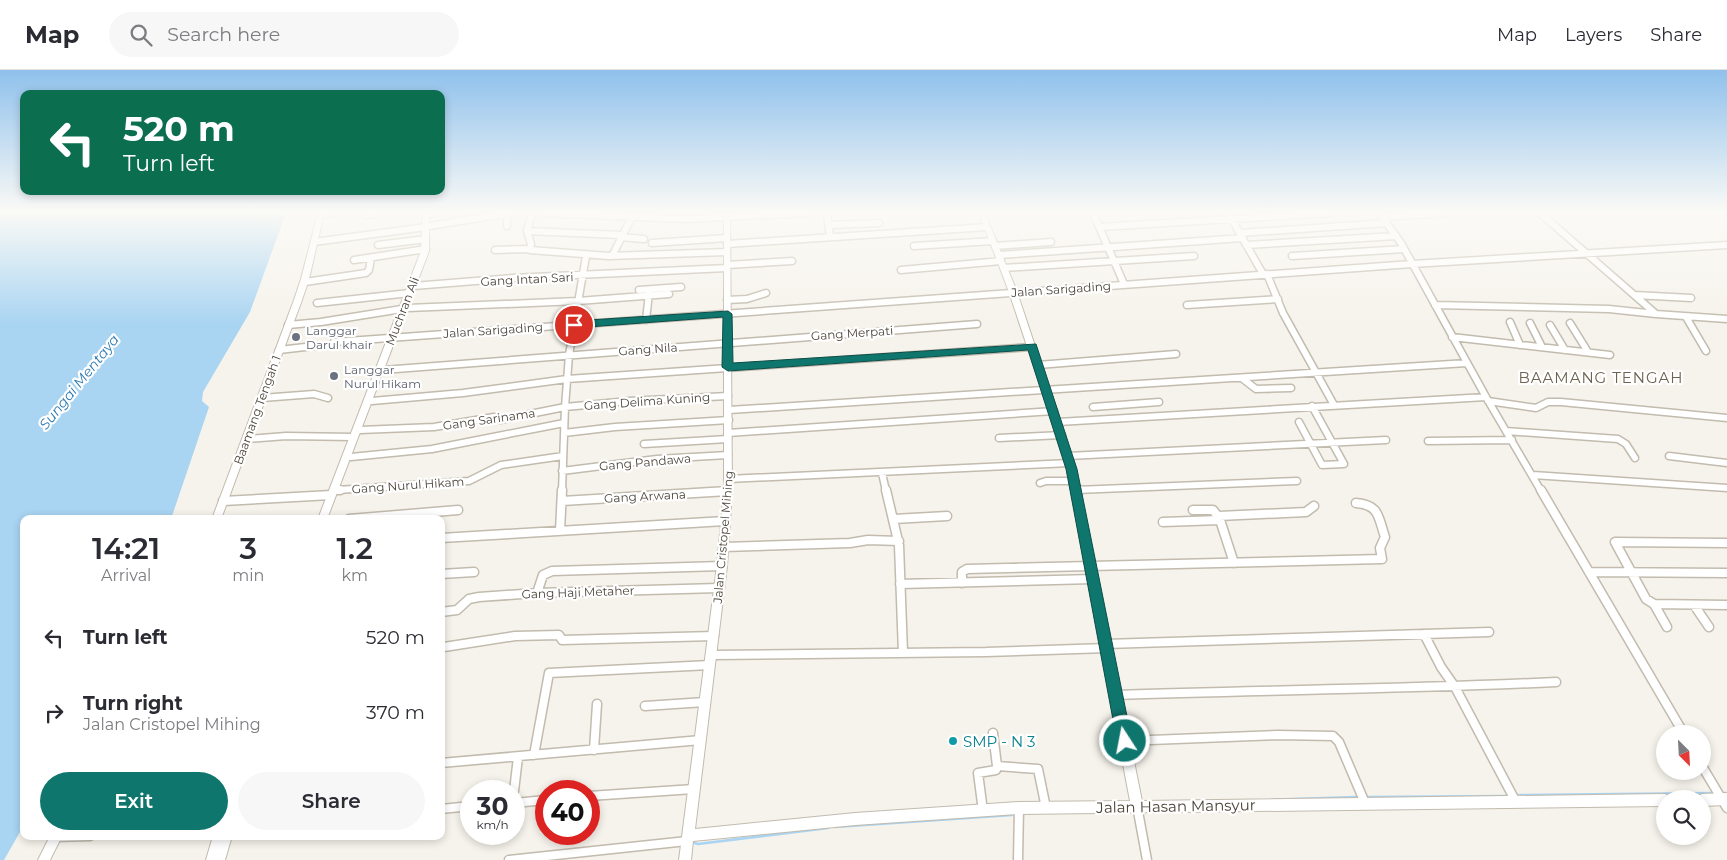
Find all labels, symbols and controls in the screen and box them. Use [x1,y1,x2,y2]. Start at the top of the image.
search box [109,12,459,57]
text: Map [25,20,79,49]
icon: search [127,21,155,49]
text: Search here [167,23,280,46]
text: Map [1497,24,1537,46]
text: Layers [1565,24,1622,46]
text: Share [1650,24,1702,46]
text: 520 m [123,107,235,150]
icon: left [40,110,105,175]
text: Turn left [123,150,215,177]
street label: Gang Intan Sari [480,269,574,289]
street label: Muchran Ali [382,275,422,347]
street label: Jalan Sarigading [1010,278,1111,300]
pin [553,304,595,346]
icon: arrive [560,311,588,339]
street label: Jalan Sarigading [442,319,543,341]
place label: Langgar Darul khair [306,323,373,352]
street label: Gang Merpati [810,323,894,343]
water label: Sungai Mentaya [35,331,123,433]
marker: Langgar Darul khair [290,331,302,343]
street label: Gang Nila [618,339,678,359]
street label: Baamang Tengah 1 [230,353,284,467]
place label: Langgar Nurul Hikam [344,362,421,391]
district label: BAAMANG TENGAH [1518,368,1684,387]
marker: Langgar Nurul Hikam [328,370,340,382]
street label: Gang Delima Kuning [583,389,711,413]
street label: Gang Sarinama [442,405,536,433]
street label: Gang Pandawa [599,451,691,473]
street label: Jalan Cristopel Mihing [710,470,736,605]
street label: Gang Nurul Hikam [351,474,465,496]
street label: Gang Arwana [604,486,686,506]
text: 14:21 [92,530,160,567]
text: 3 [240,530,257,567]
text: 1.2 [336,530,373,567]
text: Arrival [101,566,151,585]
text: min [232,566,264,585]
text: km [341,566,368,585]
street label: Gang Haji Metaher [521,583,635,601]
icon: left [40,624,68,652]
text: Turn left [83,626,168,649]
text: 520 m [366,626,425,649]
text: Turn right [83,692,183,715]
icon: right [40,699,68,727]
text: 370 m [366,701,425,724]
position arrow [1098,714,1150,766]
text: Jalan Cristopel Mihing [83,715,261,734]
north arrow [1656,725,1711,780]
map controls [1656,725,1711,845]
place label: SMP - N 3 [963,732,1036,751]
marker: SMP - N 3 [947,735,959,747]
button: Exit [40,772,228,830]
button: Share [238,772,425,830]
speed limit sign: 40 [535,780,600,845]
button: search [1656,790,1711,845]
text: 30 [477,791,508,821]
street label: Jalan Hasan Mansyur [1095,795,1256,817]
text: km/h [476,817,509,832]

